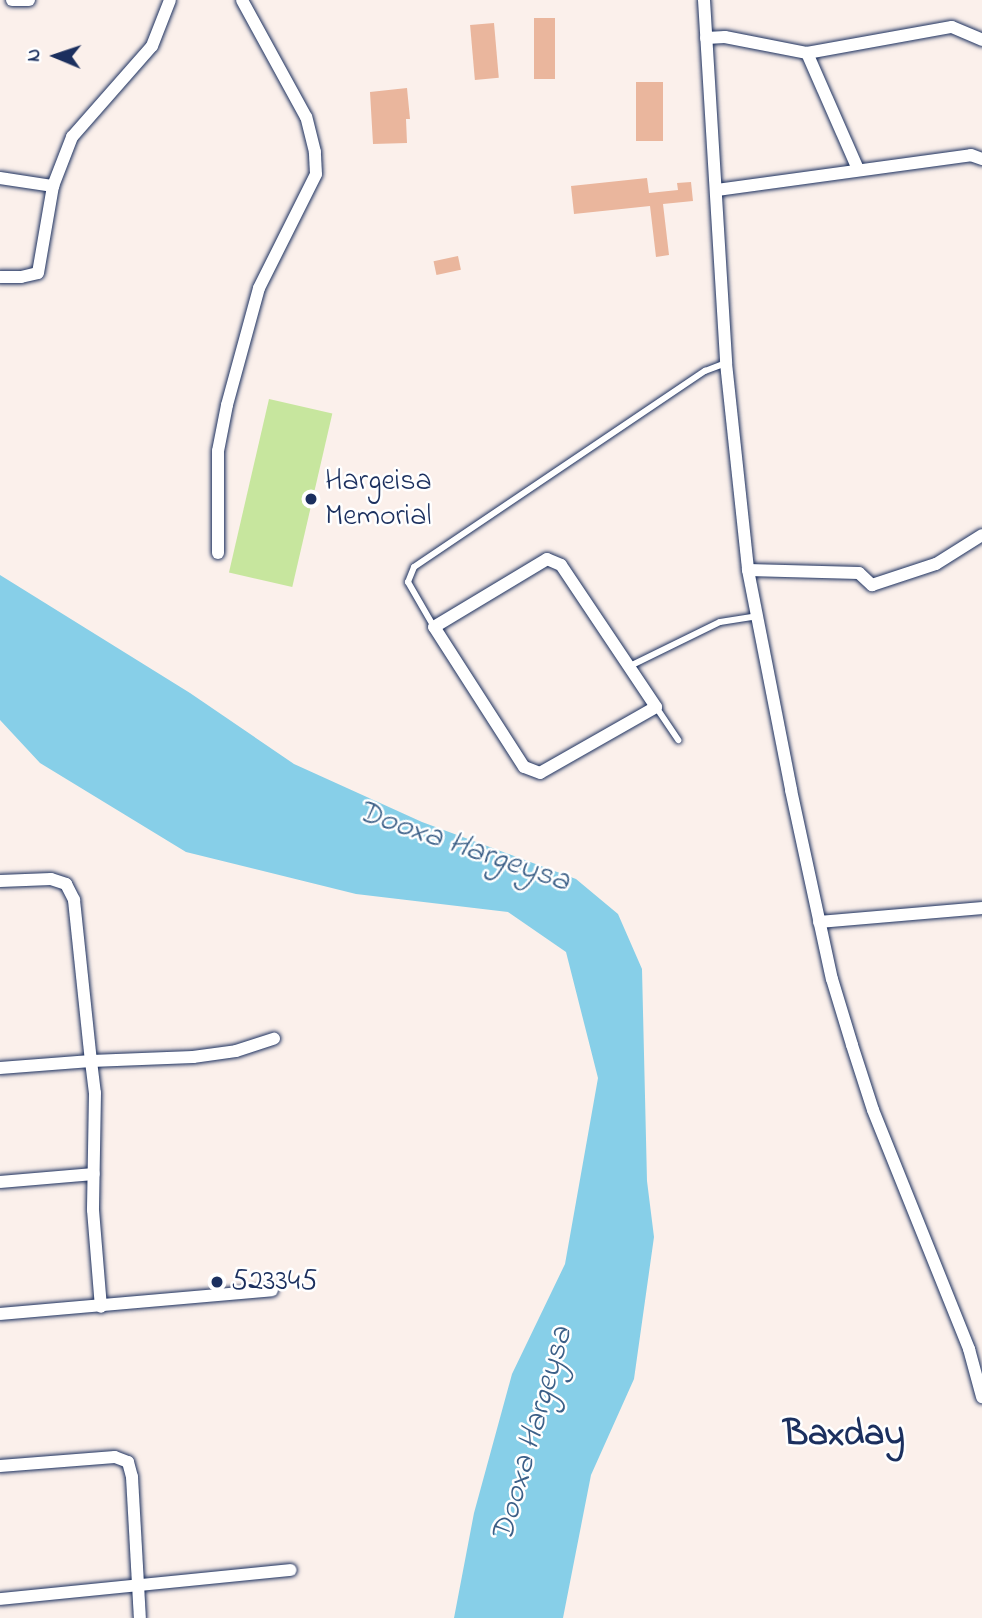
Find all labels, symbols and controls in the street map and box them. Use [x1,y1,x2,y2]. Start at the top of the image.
north arrow [21,21,91,91]
text: N [21,48,48,62]
place label: Hargeisa Memorial [325,464,432,534]
marker: Hargeisa Memorial [303,491,319,507]
water label: Dooxa Hargeysa [352,794,574,902]
place label: 523345 [231,1264,317,1300]
marker: 523345 [209,1274,225,1290]
water label: Dooxa Hargeysa [485,1323,583,1547]
district label: Baxday [783,1413,905,1457]

